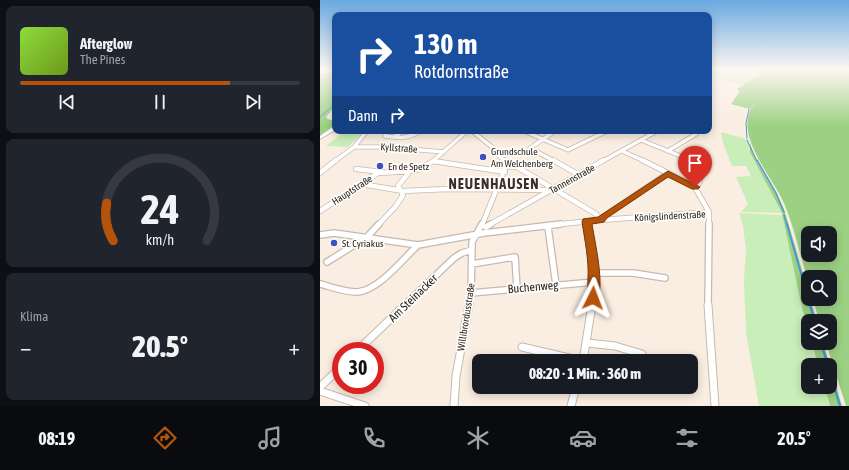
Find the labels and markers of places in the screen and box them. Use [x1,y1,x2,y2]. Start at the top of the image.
place label: Grundschule Am Welchenberg [491,146,553,169]
pin [678,146,712,187]
marker: Grundschule Am Welchenberg [478,152,488,162]
marker: En de Spetz [375,161,385,171]
place label: En de Spetz [388,161,429,172]
marker: St. Cyriakus [329,238,339,248]
place label: St. Cyriakus [342,238,384,249]

